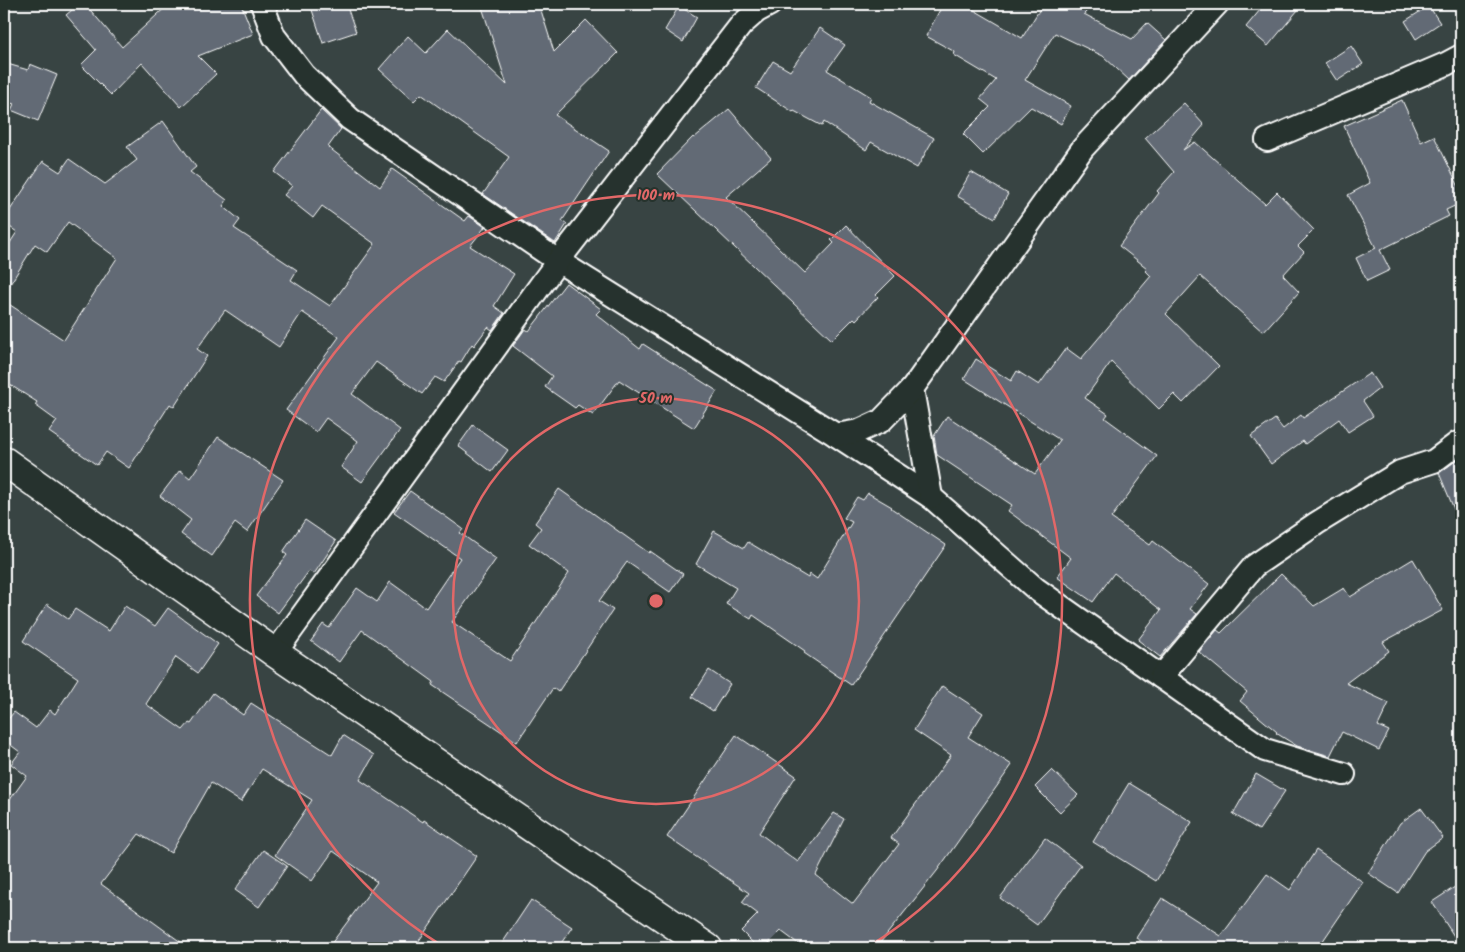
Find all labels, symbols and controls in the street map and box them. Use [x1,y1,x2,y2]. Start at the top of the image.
text: 100 m [637,184,675,208]
text: 50 m [638,387,673,411]
centre of rings [647,592,665,610]

